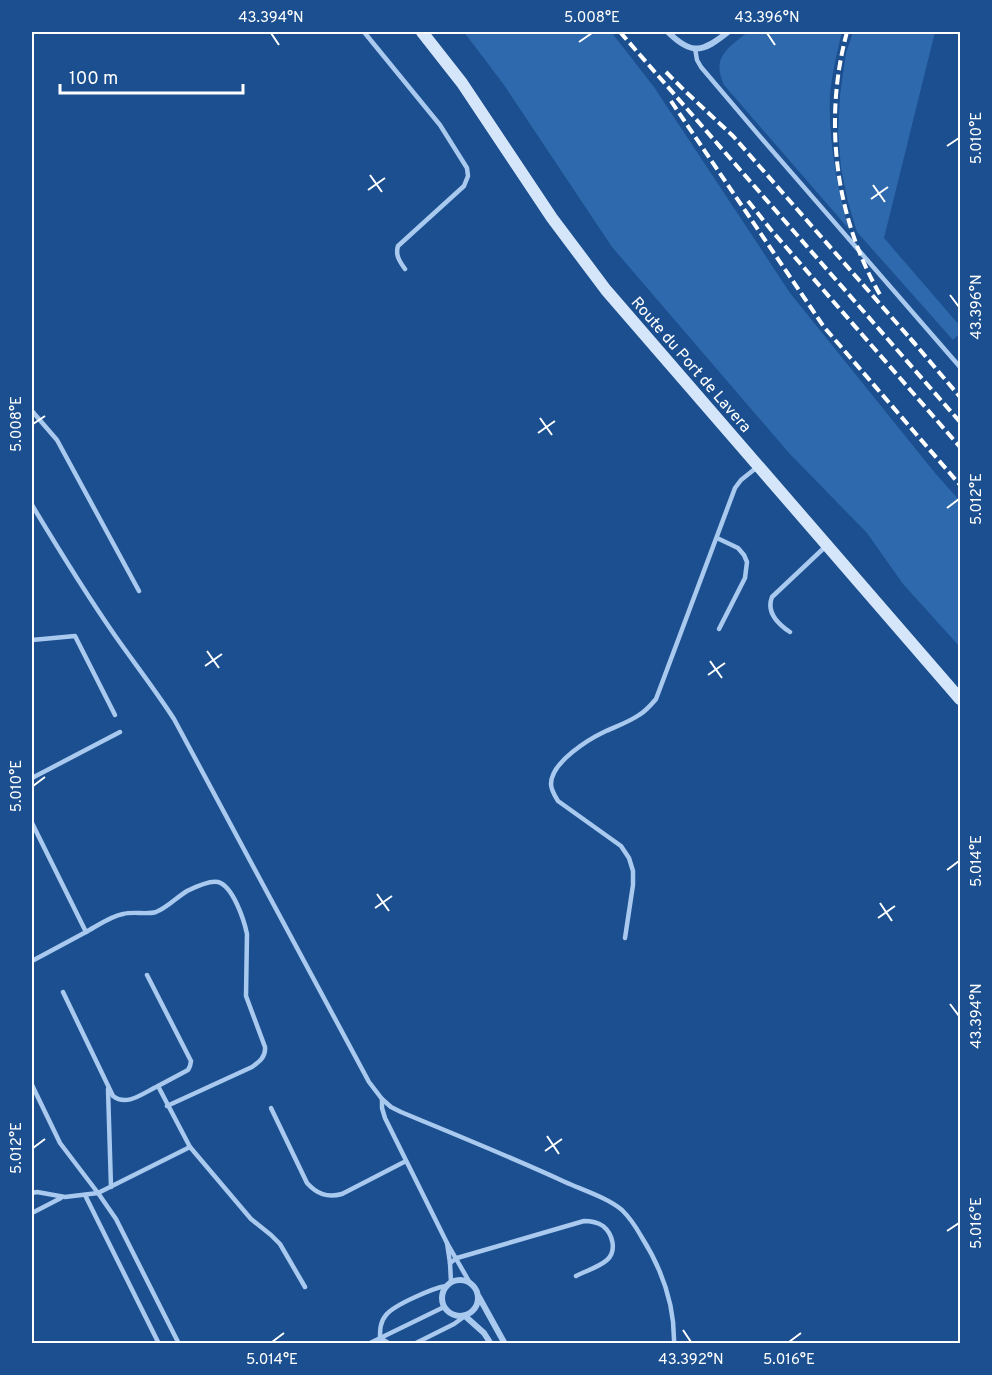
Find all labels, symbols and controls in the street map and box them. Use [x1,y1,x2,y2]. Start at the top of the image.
text: 43.394°N [238,9,304,28]
text: 5.008°E [564,9,620,28]
text: 43.396°N [734,9,800,28]
scale bar [60,57,243,95]
text: 100 m [69,68,118,91]
text: 5.010°E [968,112,987,164]
text: 43.396°N [968,274,987,340]
street label: Route du Port de Lavera [626,293,755,437]
text: 5.008°E [8,396,27,452]
text: 5.012°E [968,473,987,525]
text: 5.010°E [8,760,27,812]
text: 5.014°E [968,835,987,887]
text: 43.394°N [968,983,987,1049]
text: 5.012°E [8,1122,27,1174]
text: 5.016°E [968,1197,987,1249]
text: 5.014°E [246,1351,298,1370]
text: 43.392°N [658,1351,724,1370]
text: 5.016°E [763,1351,815,1370]

